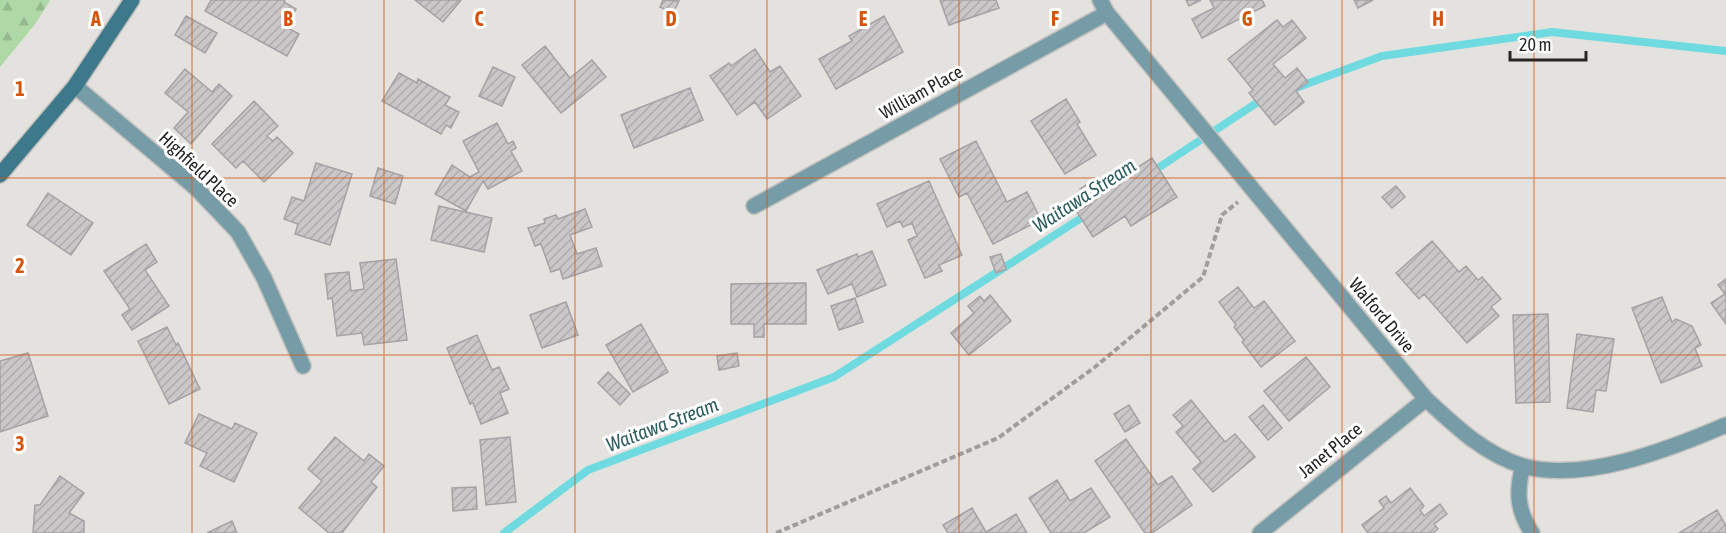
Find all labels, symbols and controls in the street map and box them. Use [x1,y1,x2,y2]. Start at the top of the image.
text: A [90,7,101,30]
text: B [283,7,293,30]
text: C [475,7,484,30]
text: D [665,7,677,30]
text: E [859,7,868,30]
text: F [1051,7,1059,30]
text: G [1242,7,1253,30]
text: H [1432,7,1444,30]
scale bar [1510,24,1586,62]
text: 20 m [1519,34,1551,55]
street label: William Place [876,61,966,123]
text: 1 [15,77,25,100]
street label: Highfield Place [155,127,243,211]
water label: Waitawa Stream [1028,153,1140,237]
text: 2 [15,254,25,277]
street label: Walford Drive [1345,274,1419,356]
water label: Waitawa Stream [603,392,721,456]
street label: Janet Place [1294,418,1366,482]
text: 3 [15,432,25,455]

